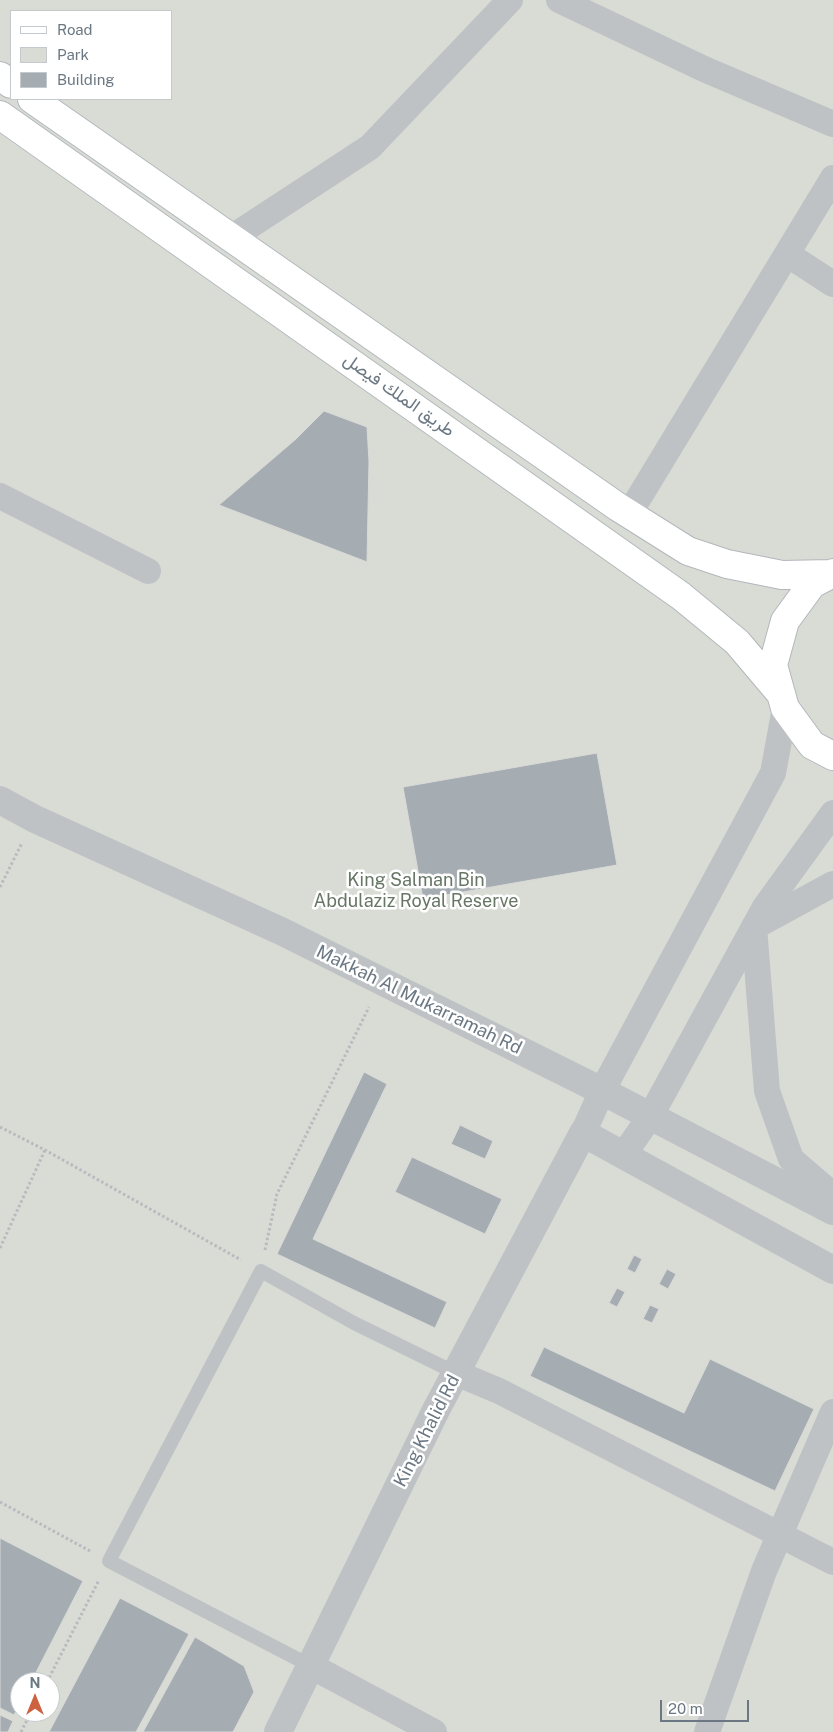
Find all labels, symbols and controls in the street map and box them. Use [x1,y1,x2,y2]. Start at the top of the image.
legend [10,10,172,100]
text: Road [57,21,93,38]
text: Park [57,46,89,63]
text: Building [57,71,115,88]
street label: طريق الملك فيصل [339,349,459,441]
park label: King Salman Bin Abdulaziz Royal Reserve [313,869,519,912]
street label: Makkah Al Mukarramah Rd [313,941,525,1059]
street label: King Khalid Rd [389,1371,465,1491]
north arrow [10,1672,60,1722]
text: N [30,1675,40,1691]
scale bar [663,1690,752,1722]
text: 20 m [668,1700,703,1717]

